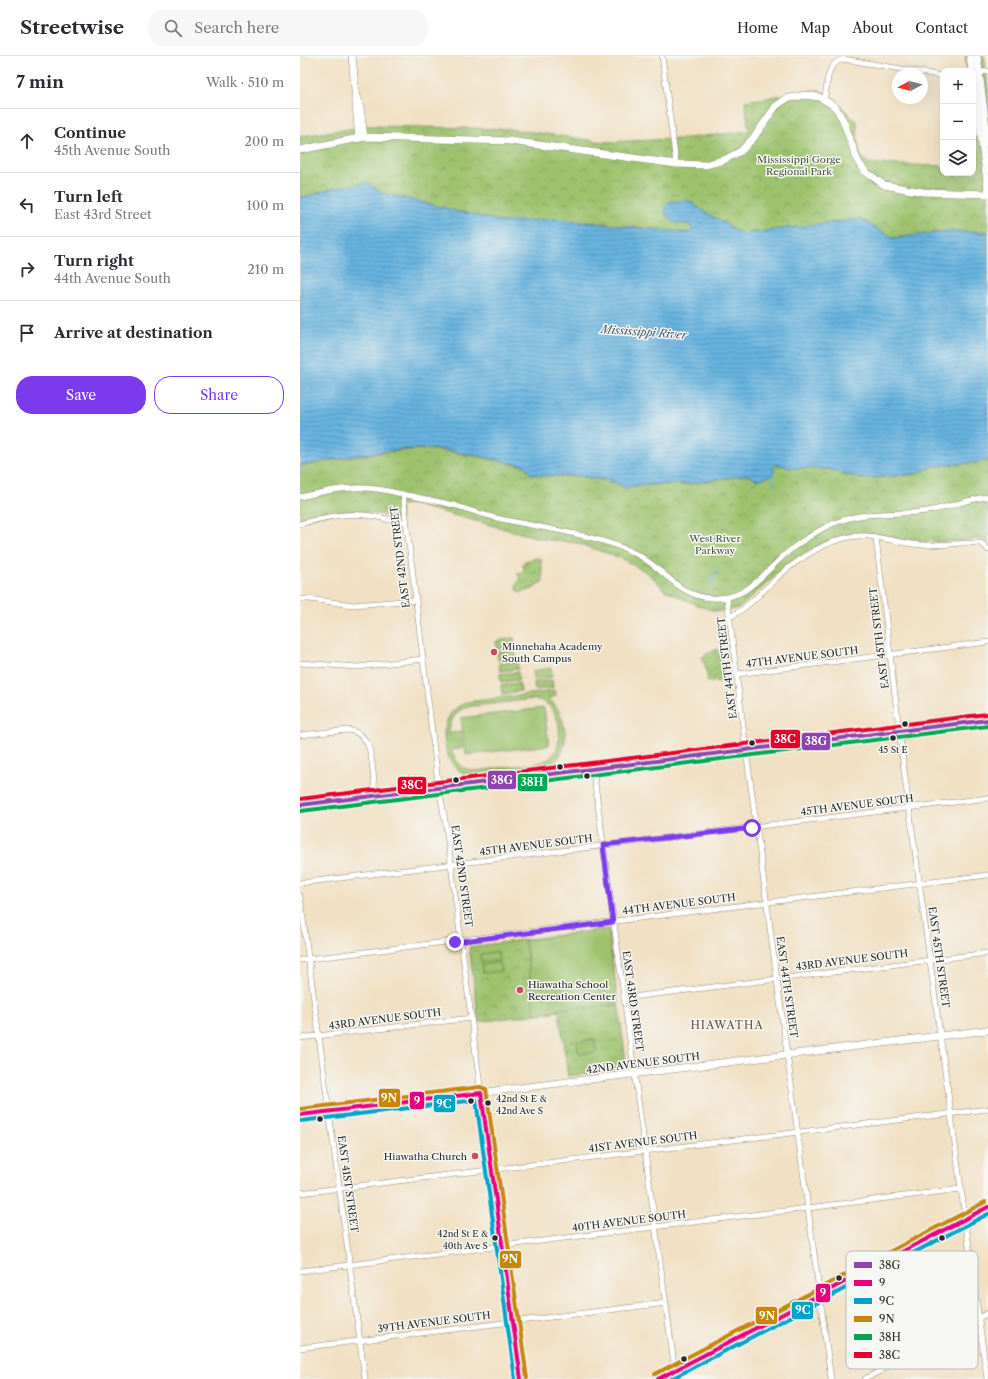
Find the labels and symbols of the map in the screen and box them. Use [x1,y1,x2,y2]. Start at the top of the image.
north arrow [892,68,928,104]
park label: Mississippi Gorge Regional Park [757,153,841,178]
water label: Mississippi River [599,322,688,342]
street label: EAST 42ND STREET [387,505,413,609]
park label: West River Parkway [688,532,741,557]
street label: EAST 45TH STREET [866,586,892,690]
street label: EAST 44TH STREET [714,616,740,720]
place label: Minnehaha Academy South Campus [502,640,603,665]
street label: 47TH AVENUE SOUTH [745,644,859,670]
marker: Minnehaha Academy South Campus [489,647,499,657]
unlabelled marker [900,719,910,729]
line badge: 38C [770,729,801,749]
text: 38C [774,732,796,746]
line badge: 38G [801,732,831,751]
marker: 45 St E [888,733,898,743]
text: 38G [805,734,828,748]
unlabelled marker [747,738,757,748]
place label: 45 St E [878,744,908,755]
unlabelled marker [555,762,565,772]
line badge: 38G [487,770,517,790]
unlabelled marker [582,771,592,781]
text: 38G [491,773,514,787]
line badge: 38H [517,773,548,792]
unlabelled marker [451,775,461,785]
text: 38H [520,775,544,789]
line badge: 38C [397,776,427,795]
text: 38C [401,778,423,792]
street label: 45TH AVENUE SOUTH [800,792,915,818]
route start [743,819,761,837]
street label: EAST 42ND STREET [448,824,476,928]
street label: 45TH AVENUE SOUTH [479,832,594,858]
street label: 44TH AVENUE SOUTH [622,891,737,917]
street label: EAST 45TH STREET [925,905,953,1009]
route end [446,933,464,951]
street label: EAST 44TH STREET [773,935,801,1039]
street label: 43RD AVENUE SOUTH [795,947,909,973]
street label: EAST 43RD STREET [619,950,647,1053]
place label: Hiawatha School Recreation Center [528,978,616,1003]
marker: Hiawatha School Recreation Center [515,985,525,995]
street label: 43RD AVENUE SOUTH [328,1006,442,1032]
district label: HIAWATHA [690,1018,764,1032]
street label: 42ND AVENUE SOUTH [585,1050,701,1076]
line badge: 9N [378,1088,401,1108]
text: 9N [381,1091,397,1105]
line badge: 9 [409,1091,425,1110]
place label: 42nd St E & 42nd Ave S [496,1093,547,1116]
text: 9 [414,1094,421,1108]
line badge: 9C [433,1094,456,1113]
unlabelled marker [466,1096,476,1106]
text: 9C [436,1097,452,1111]
marker: 42nd St E & 42nd Ave S [483,1098,493,1108]
unlabelled marker [315,1114,325,1124]
street label: 41ST AVENUE SOUTH [588,1129,699,1155]
street label: EAST 41ST STREET [335,1135,361,1234]
place label: Hiawatha Church [384,1150,468,1163]
marker: Hiawatha Church [470,1151,480,1161]
street label: 40TH AVENUE SOUTH [571,1208,687,1234]
place label: 42nd St E & 40th Ave S [437,1228,489,1251]
marker: 42nd St E & 40th Ave S [490,1233,500,1243]
unlabelled marker [937,1233,947,1243]
line badge: 9N [499,1250,522,1269]
legend [846,1251,978,1369]
text: 9N [502,1252,518,1266]
text: 38G [879,1258,901,1272]
unlabelled marker [834,1273,844,1283]
text: 9 [879,1276,885,1290]
line badge: 9 [815,1283,831,1303]
text: 9 [820,1286,827,1300]
text: 9C [879,1294,894,1308]
line badge: 9C [791,1301,814,1320]
text: 9C [795,1303,811,1317]
line badge: 9N [755,1306,778,1325]
street label: 39TH AVENUE SOUTH [377,1309,492,1335]
text: 9N [759,1309,775,1323]
text: 9N [879,1312,895,1326]
text: 38H [879,1330,901,1344]
text: 38C [879,1348,900,1362]
unlabelled marker [679,1354,689,1364]

